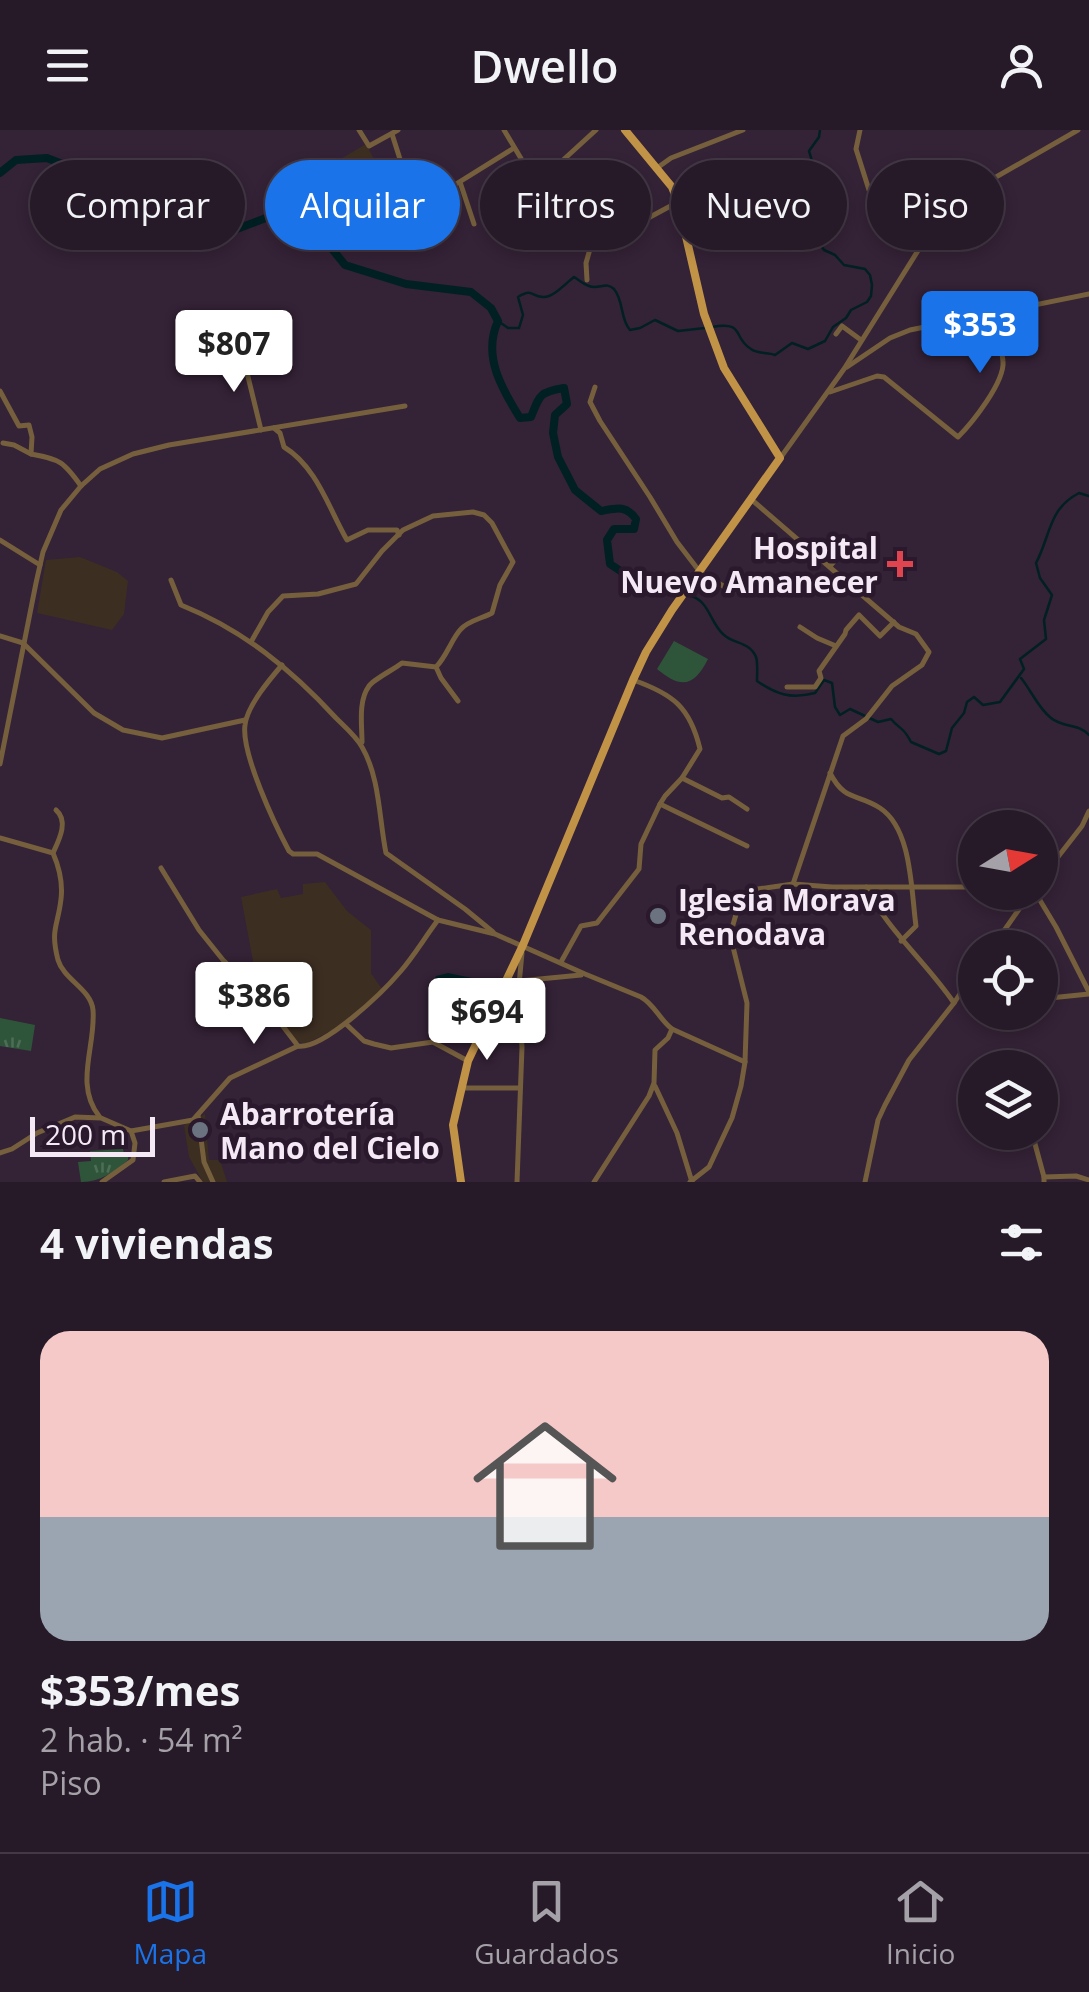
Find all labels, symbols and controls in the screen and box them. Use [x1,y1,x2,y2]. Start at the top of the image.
text: Dwello [470,35,619,96]
icon: menu [40,38,95,93]
icon: person [994,38,1049,93]
chip: Comprar [30,160,245,250]
chip: Alquilar [265,160,460,250]
chip: Filtros [480,160,651,250]
chip: Nuevo [671,160,847,250]
chip: Piso [867,160,1004,250]
pin: $353 [921,291,1039,376]
text: $353 [943,302,1017,345]
pin: $807 [175,310,293,395]
text: $807 [197,321,271,364]
place label: Hospital Nuevo Amanecer [620,527,878,602]
marker: Hospital Nuevo Amanecer [887,551,913,577]
north arrow [958,810,1058,910]
map controls [958,810,1058,1150]
place label: Iglesia Morava Renodava [678,879,896,954]
marker: Iglesia Morava Renodava [647,905,669,927]
button: locate [958,930,1058,1030]
pin: $386 [195,962,313,1047]
text: $386 [217,973,291,1016]
pin: $694 [428,978,546,1063]
text: $694 [450,989,524,1032]
button: layers [958,1050,1058,1150]
place label: Abarrotería Mano del Cielo [220,1093,440,1168]
scale bar [30,1112,155,1156]
text: 200 m [45,1115,126,1153]
marker: Abarrotería Mano del Cielo [189,1119,211,1141]
text: 4 viviendas [40,1214,274,1271]
icon: filters [994,1215,1049,1270]
icon: home [455,1396,635,1576]
text: $353/mes [40,1661,240,1718]
text: 2 hab. · 54 m² [40,1718,243,1761]
text: Piso [40,1761,102,1804]
tab: Mapa [134,1874,207,1972]
tab: Guardados [474,1874,619,1972]
tab: Inicio [886,1874,955,1972]

